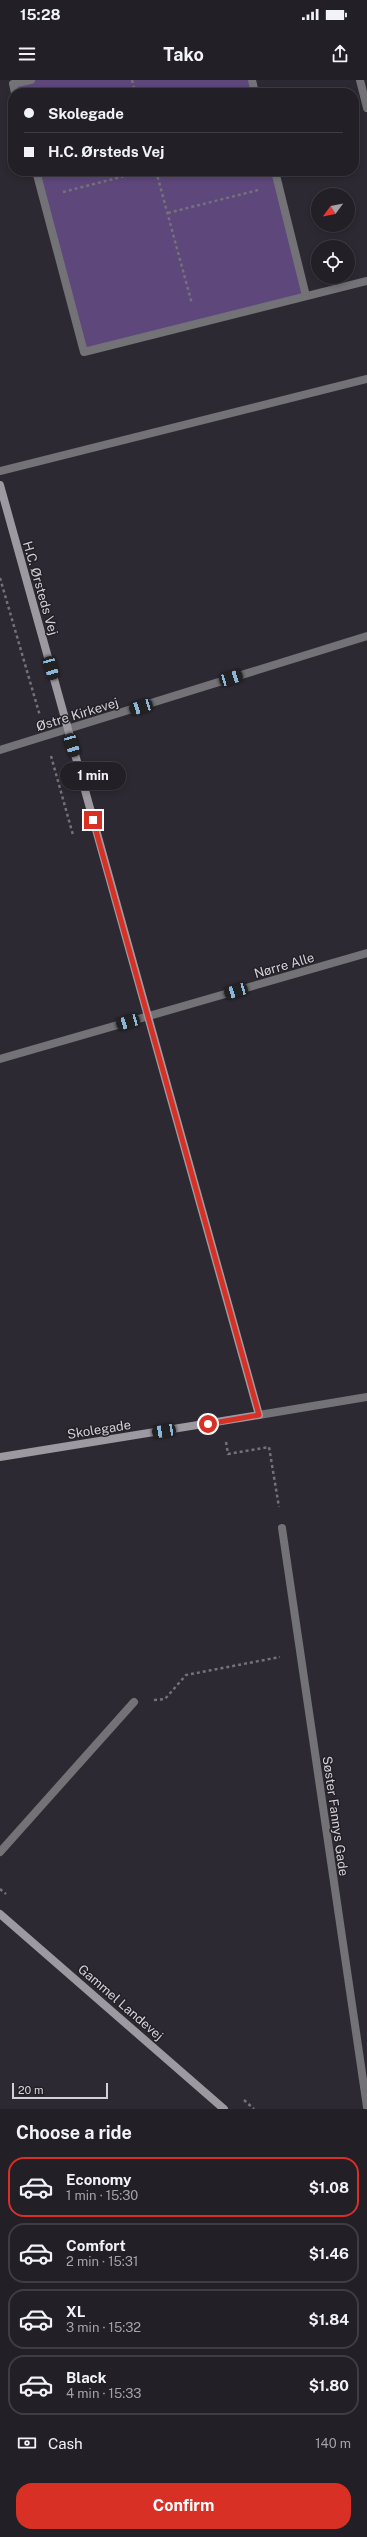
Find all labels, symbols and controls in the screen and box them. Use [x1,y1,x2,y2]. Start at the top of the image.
text: 15:28 [20,6,60,23]
icon: menu [16,43,38,65]
icon: share [329,43,351,65]
text: Tako [163,44,204,65]
text: Skolegade [48,105,124,122]
text: H.C. Ørsteds Vej [48,143,164,160]
north arrow [311,188,355,232]
map controls [311,188,355,284]
button: locate [311,240,355,284]
street label: H.C. Ørsteds Vej [20,540,61,637]
car [42,655,60,681]
car [218,669,244,687]
street label: Østre Kirkevej [34,695,120,734]
car [128,698,154,716]
car [63,732,81,758]
callout: 1 min [60,762,126,790]
text: 1 min [77,768,109,783]
route end [84,811,102,829]
street label: Nørre Alle [252,950,316,981]
car [223,982,249,1000]
car [115,1013,141,1031]
route start [199,1415,217,1433]
street label: Skolegade [66,1417,132,1442]
car [151,1423,177,1439]
street label: Søster Fannys Gade [320,1755,351,1877]
street label: Gammel Landevej [75,1961,166,2043]
scale bar [12,2081,108,2100]
text: 20 m [18,2084,43,2096]
text: Choose a ride [16,2122,132,2143]
icon: car [18,2169,54,2205]
text: Economy [66,2171,131,2188]
text: $1.08 [309,2179,349,2196]
text: 1 min · 15:30 [66,2188,138,2203]
icon: car [18,2235,54,2271]
text: Comfort [66,2237,126,2254]
text: $1.46 [309,2245,349,2262]
text: 2 min · 15:31 [66,2254,138,2269]
icon: car [18,2301,54,2337]
text: XL [66,2303,85,2320]
text: $1.84 [308,2311,349,2328]
text: 3 min · 15:32 [66,2320,141,2335]
icon: car [18,2367,54,2403]
text: Black [66,2369,106,2386]
text: $1.80 [309,2377,349,2394]
text: 4 min · 15:33 [66,2386,141,2401]
icon: cash [16,2432,38,2454]
text: Cash [48,2435,83,2452]
text: 140 m [315,2436,351,2451]
button: Confirm [16,2483,351,2529]

